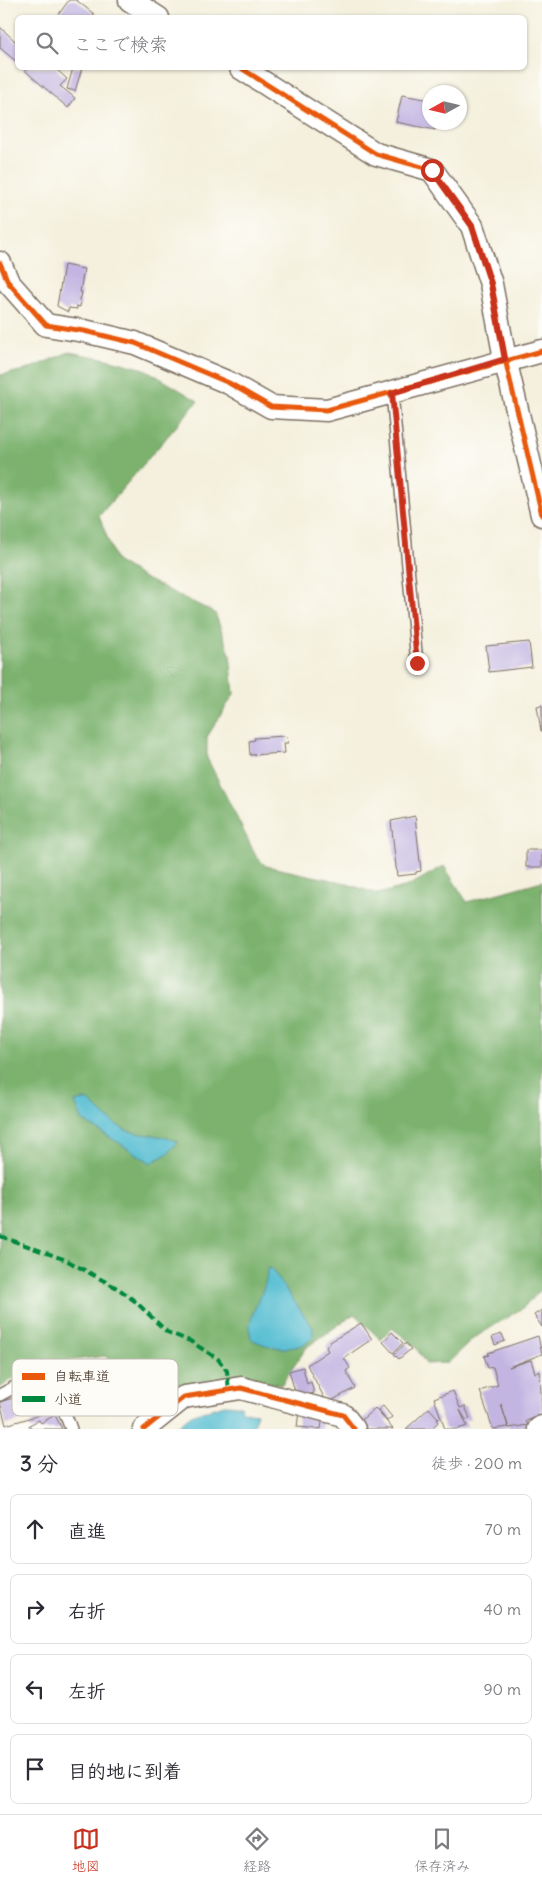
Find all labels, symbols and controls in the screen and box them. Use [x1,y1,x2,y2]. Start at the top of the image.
search box [15,15,527,70]
icon: search [33,29,61,57]
text: ここで検索 [73,32,168,56]
north arrow [422,85,467,130]
route start [421,159,444,182]
route end [406,652,429,675]
legend [12,1359,178,1416]
text: 自転車道 [54,1367,110,1385]
text: 小道 [54,1390,82,1408]
text: 3 分 [20,1450,58,1477]
text: 徒歩 · 200 m [431,1453,522,1473]
icon: ahead [21,1515,49,1543]
text: 直進 [68,1519,106,1543]
text: 70 m [485,1519,521,1539]
icon: right [21,1595,49,1623]
text: 右折 [68,1599,106,1623]
text: 40 m [483,1599,521,1619]
icon: left [21,1675,49,1703]
text: 左折 [68,1679,106,1703]
text: 90 m [483,1679,521,1699]
icon: arrive [21,1755,49,1783]
text: 目的地に到着 [68,1759,182,1783]
tab: 地図 [72,1825,100,1875]
tab: 経路 [243,1825,271,1875]
tab: 保存済み [414,1825,470,1875]

